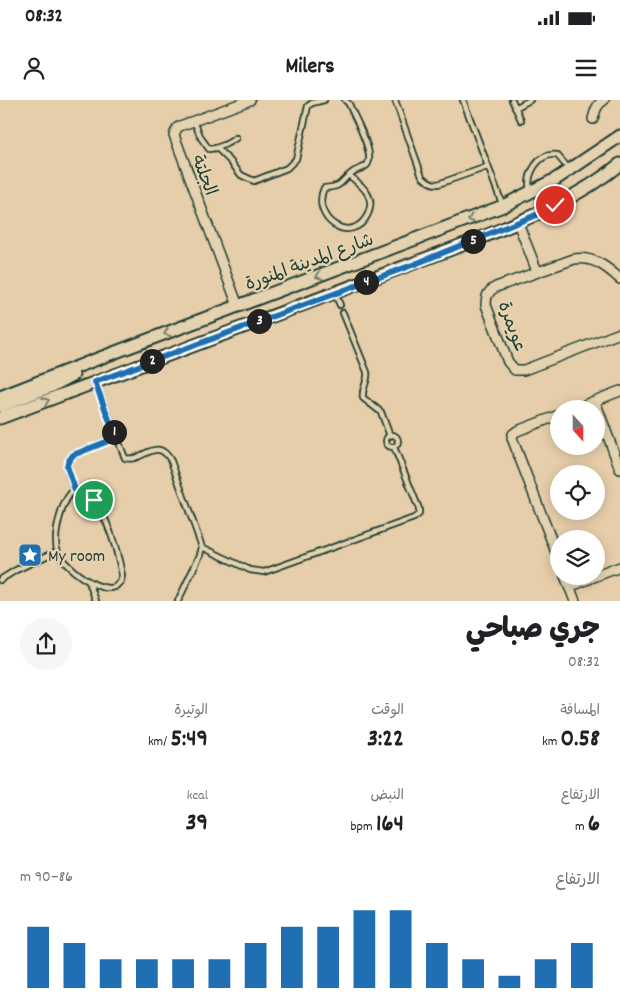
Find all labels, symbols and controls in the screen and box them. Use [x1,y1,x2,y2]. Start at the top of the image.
text: 08:32 [25,4,63,31]
text: Milers [285,52,335,83]
icon: person [20,54,48,82]
icon: menu [572,54,600,82]
street label: الجلتة [183,152,222,200]
pin [534,184,576,226]
icon: check [541,191,569,219]
one-way arrow [467,213,476,223]
street label: شارع المدينة المنورة [242,228,378,298]
pin: 5 [460,228,486,254]
text: 5 [470,231,477,251]
one-way arrow [315,270,324,280]
pin: 4 [354,270,378,294]
text: 4 [364,272,369,292]
street label: عويمرة [490,298,531,355]
pin: 3 [246,308,272,334]
text: 3 [256,311,263,331]
one-way arrow [163,327,172,337]
pin: 2 [140,348,164,374]
text: 2 [149,351,156,371]
one-way arrow [41,397,49,407]
north arrow [550,400,605,455]
map controls [550,400,605,585]
pin: 1 [102,420,126,444]
text: 1 [113,422,116,442]
button: locate [550,465,605,520]
pin [73,479,115,521]
icon: arrive [80,486,108,514]
button: layers [550,530,605,585]
place icon: My room [17,542,43,568]
place label: My room [48,545,105,570]
text: جري صباحي [466,612,600,652]
button: share [20,618,72,670]
text: 08:32 [568,651,600,674]
text: الوتيرة [174,701,208,721]
text: الوقت [371,701,404,721]
text: المسافة [560,701,600,721]
text: 5:49 [170,722,208,758]
text: 3:22 [367,722,404,758]
text: 0.58 [561,722,600,758]
text: /km [148,732,170,752]
text: km [542,732,561,752]
text: kcal [187,786,208,806]
text: النبض [371,786,404,806]
text: الارتفاع [561,786,600,806]
text: 39 [185,806,208,842]
text: 164 [376,807,404,843]
text: 6 [588,807,600,843]
text: bpm [351,817,376,837]
text: m [575,817,588,837]
text: 86–90 m [20,866,73,889]
text: الارتفاع [555,869,600,892]

